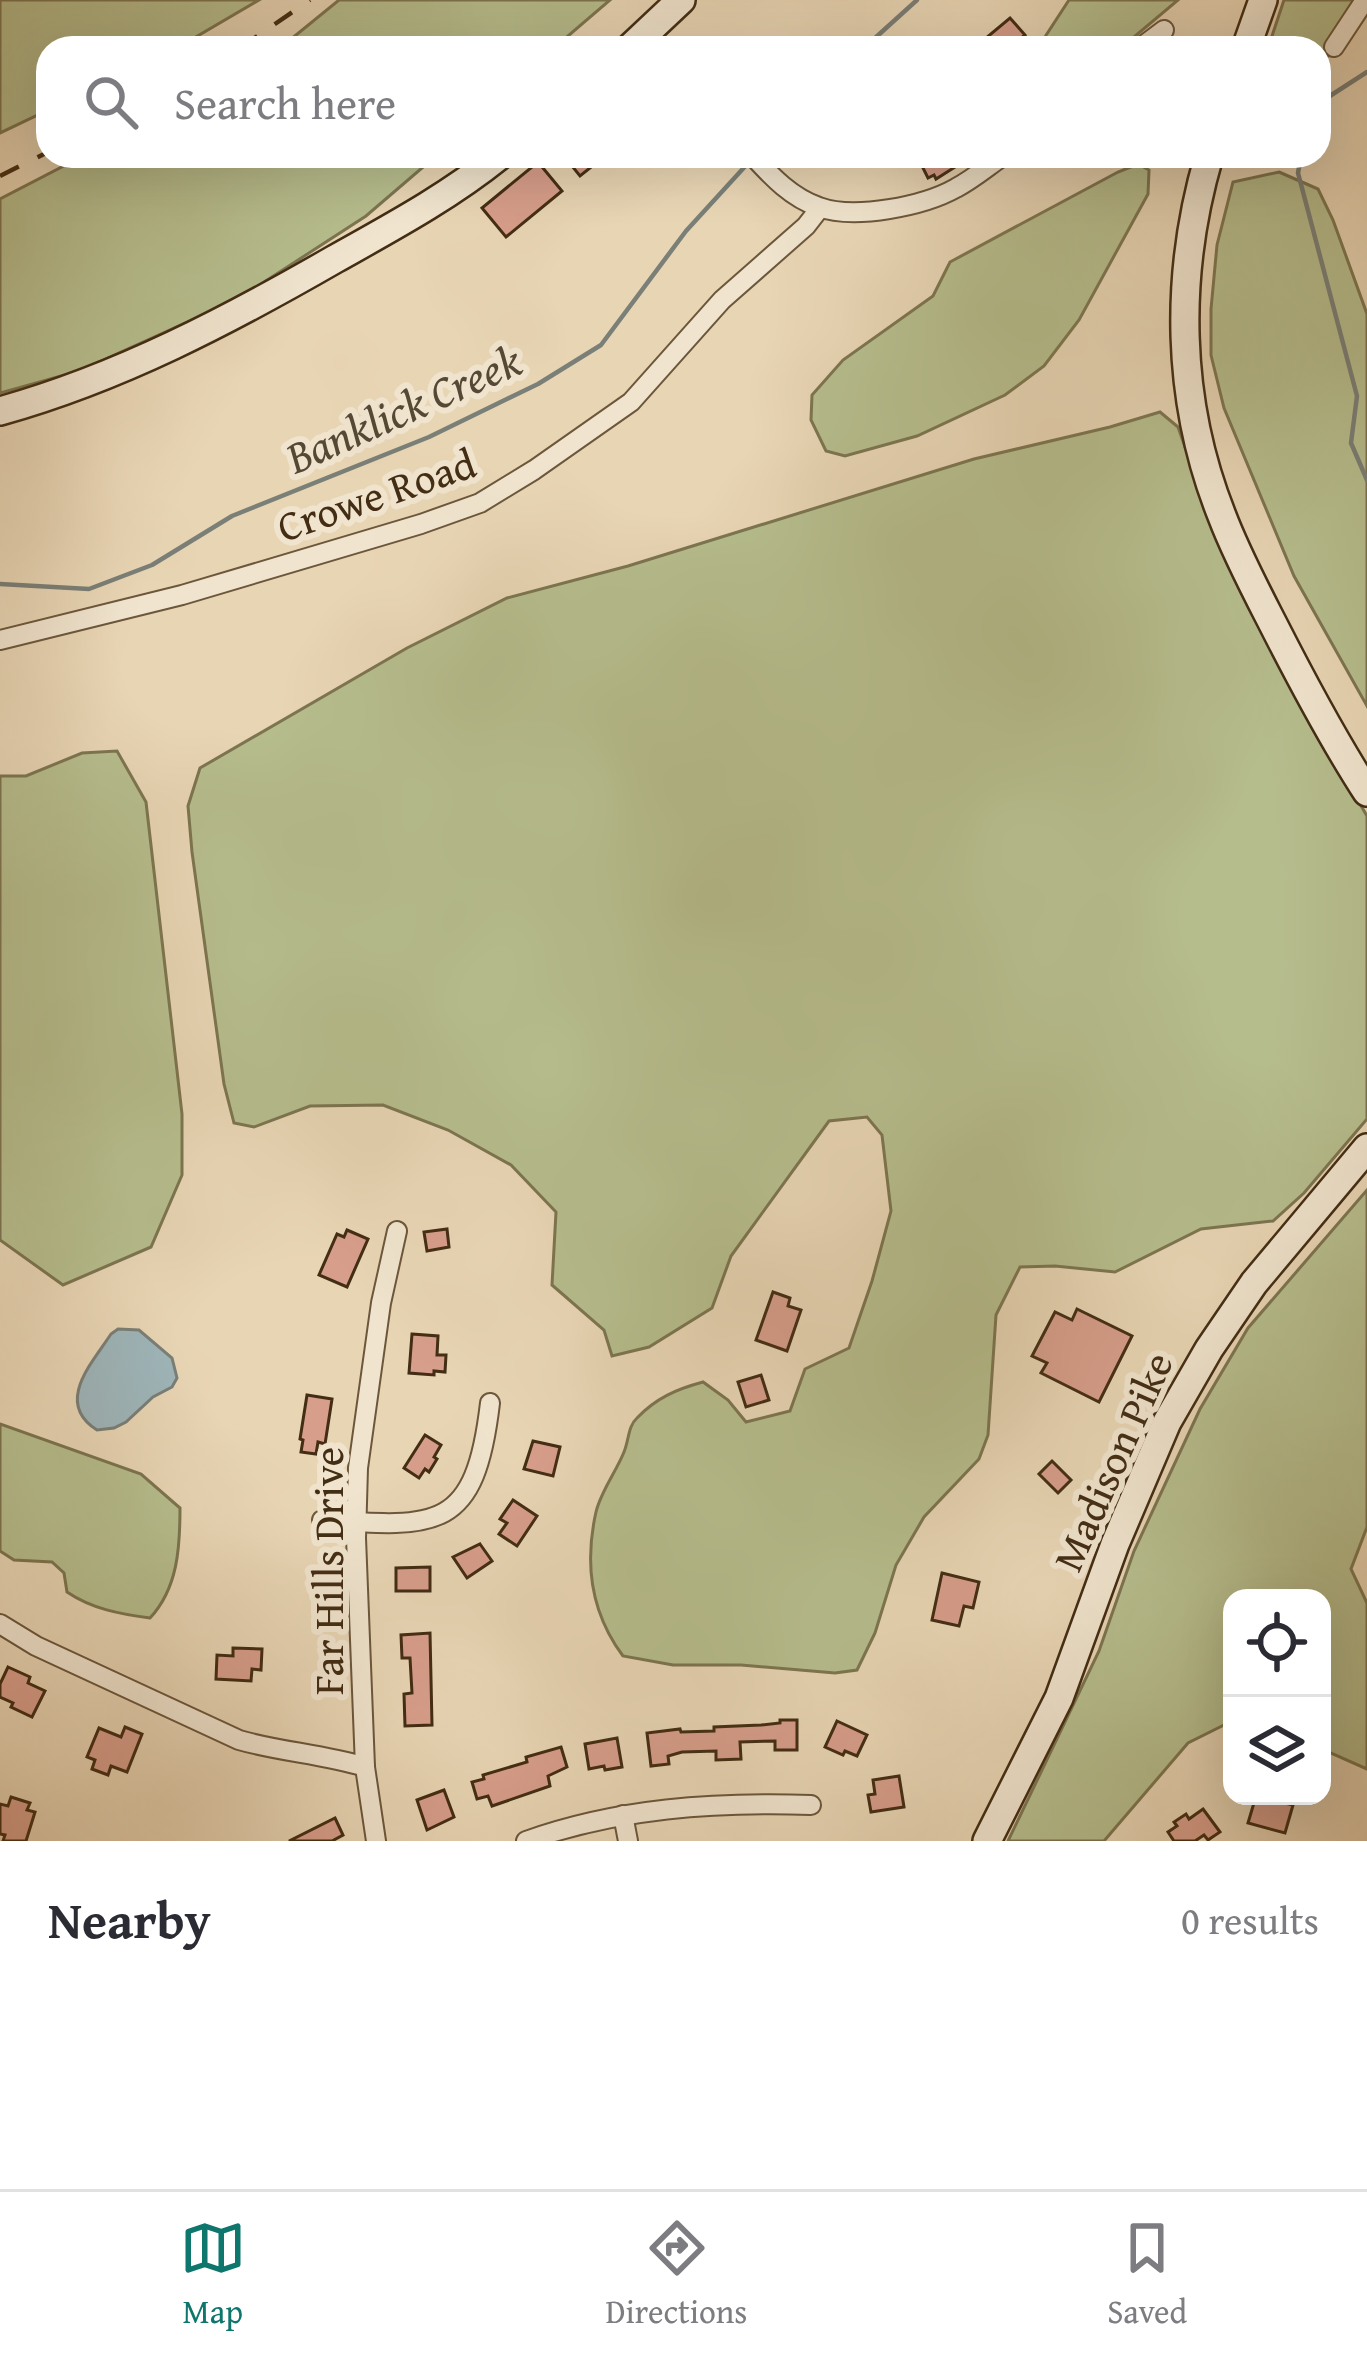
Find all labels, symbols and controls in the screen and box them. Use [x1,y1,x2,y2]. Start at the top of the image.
search box [36,36,1331,168]
icon: search [78,69,144,135]
text: Search here [174,70,396,135]
water label: Banklick Creek [274,327,531,489]
street label: Crowe Road [269,431,484,556]
street label: Madison Pike [1037,1342,1187,1580]
street label: Far Hills Drive [297,1447,358,1695]
map controls [1223,1589,1331,1805]
button: locate [1223,1589,1331,1697]
button: layers [1223,1697,1331,1805]
text: Nearby [48,1882,211,1957]
text: 0 results [1181,1891,1319,1948]
tab: Map [180,2215,246,2335]
tab: Directions [606,2215,747,2335]
tab: Saved [1107,2215,1187,2335]

